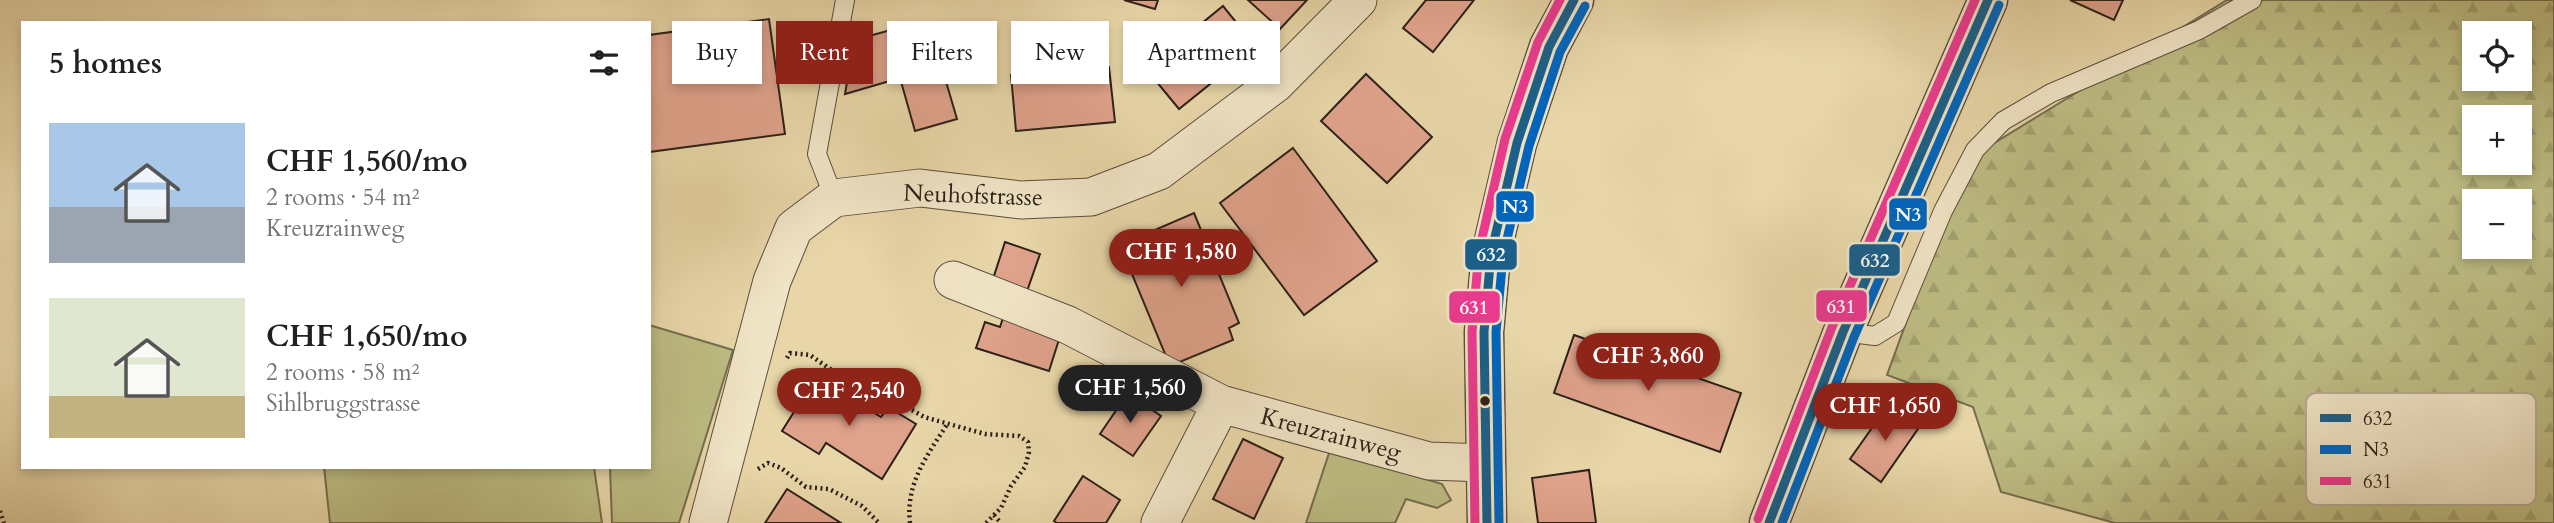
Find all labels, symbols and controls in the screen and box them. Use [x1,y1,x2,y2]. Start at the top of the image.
chip: Buy [672,21,762,84]
chip: Rent [776,21,873,84]
chip: Filters [887,21,997,84]
chip: New [1011,21,1109,84]
chip: Apartment [1123,21,1280,84]
map controls [2462,21,2532,259]
button: locate [2462,21,2532,91]
text: 5 homes [49,43,162,84]
icon: filters [585,44,623,82]
button: + [2462,105,2532,175]
text: CHF 1,560/mo [266,141,467,182]
icon: home [105,151,189,235]
street label: Neuhofstrasse [903,177,1043,214]
text: 2 rooms · 54 m² [266,182,419,213]
button: − [2462,189,2532,259]
line badge: N3 [1495,190,1535,223]
text: N3 [1502,194,1528,220]
line badge: N3 [1888,197,1928,231]
text: N3 [1895,202,1921,228]
text: Kreuzrainweg [266,213,405,244]
pin: CHF 1,580 [1101,230,1261,289]
text: CHF 1,580 [1125,236,1237,267]
line badge: 632 [1464,238,1518,271]
text: 632 [1476,242,1506,268]
line badge: 632 [1848,243,1901,277]
text: 632 [1860,248,1890,274]
line badge: 631 [1815,289,1868,323]
line badge: 631 [1448,290,1501,324]
text: 631 [1826,294,1856,320]
text: 631 [1459,295,1489,321]
text: CHF 1,650/mo [266,316,467,357]
icon: home [105,326,189,410]
pin: CHF 3,860 [1568,334,1728,393]
text: CHF 3,860 [1592,340,1704,371]
text: 2 rooms · 58 m² [266,357,419,388]
pin: CHF 1,560 [1050,366,1210,425]
pin: CHF 2,540 [769,368,929,428]
text: CHF 1,560 [1074,372,1186,403]
text: CHF 2,540 [793,375,905,406]
pin: CHF 1,650 [1805,384,1965,443]
text: Sihlbruggstrasse [266,388,421,419]
text: CHF 1,650 [1829,390,1941,421]
legend [2306,393,2536,505]
unlabelled marker [1478,394,1492,408]
street label: Kreuzrainweg [1257,400,1405,469]
text: 632 [2363,406,2392,432]
text: N3 [2363,437,2389,463]
text: 631 [2363,469,2392,495]

